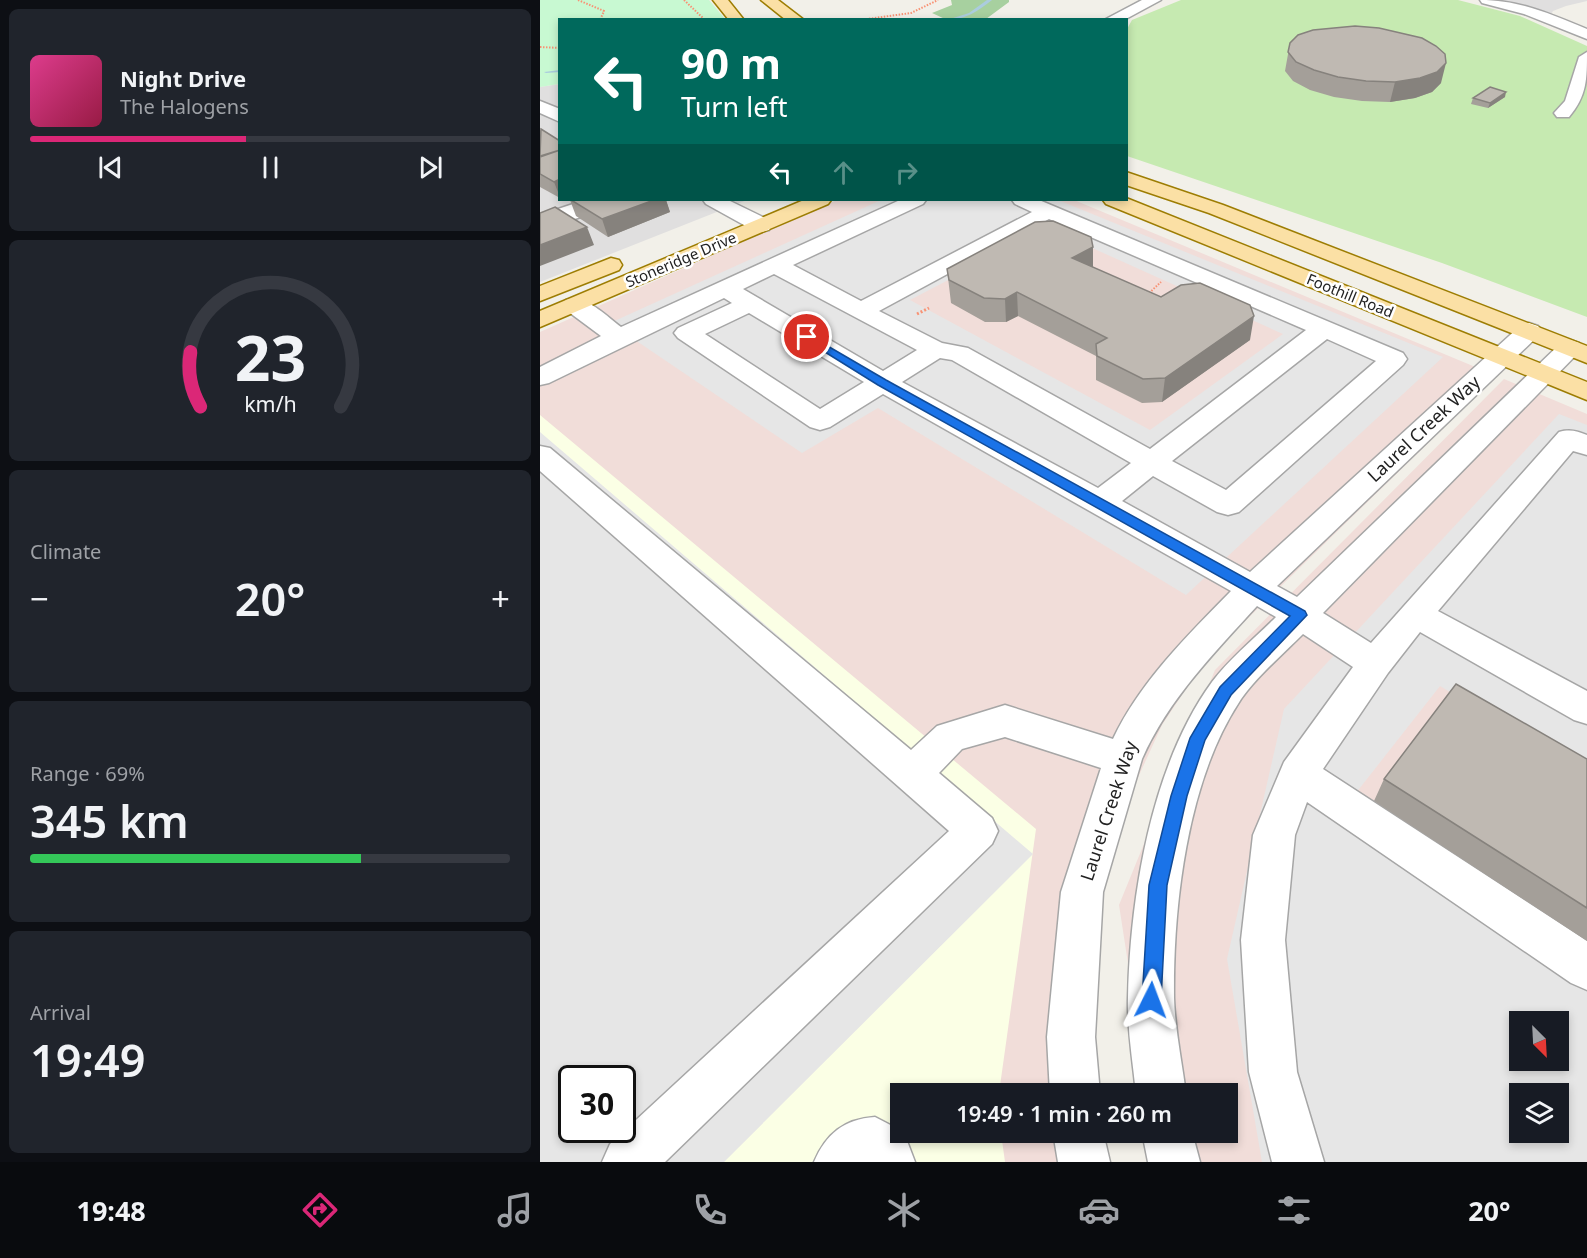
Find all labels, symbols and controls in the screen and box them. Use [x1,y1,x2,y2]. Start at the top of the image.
text: 90 m [681,34,781,91]
icon: left [582,42,660,120]
text: Night Drive [120,63,246,93]
text: Turn left [681,88,787,125]
text: The Halogens [120,93,249,120]
icon: previous [94,151,127,184]
icon: pause [254,151,287,184]
icon: next [414,151,447,184]
icon: left [764,156,797,189]
icon: ahead [827,156,860,189]
icon: right [890,156,923,189]
street label: Stoneridge Drive [622,227,739,291]
street label: Foothill Road [1304,269,1397,322]
pin [781,311,832,362]
text: 23 [234,315,306,400]
icon: arrive [790,320,823,353]
street label: Laurel Creek Way [1362,369,1485,487]
text: km/h [244,390,296,419]
text: Climate [30,538,101,565]
text: 20° [235,568,305,629]
text: − [30,576,49,621]
text: + [491,576,510,621]
street label: Laurel Creek Way [1074,737,1142,884]
text: Range · 69% [30,760,145,787]
text: 345 km [30,790,189,851]
position arrow [1119,968,1183,1032]
text: Arrival [30,999,91,1026]
north arrow [1509,1011,1569,1071]
map controls [1509,1011,1569,1143]
text: 19:49 [30,1029,145,1090]
speed limit sign: 30 [558,1065,636,1143]
button: layers [1509,1083,1569,1143]
text: 19:49 · 1 min · 260 m [956,1098,1172,1128]
icon: directions [299,1189,341,1231]
icon: music [494,1189,536,1231]
icon: phone [689,1189,731,1231]
icon: climate [883,1189,925,1231]
icon: car [1078,1189,1120,1231]
icon: filters [1273,1189,1315,1231]
text: 19:48 [76,1192,146,1229]
text: 20° [1468,1192,1511,1229]

